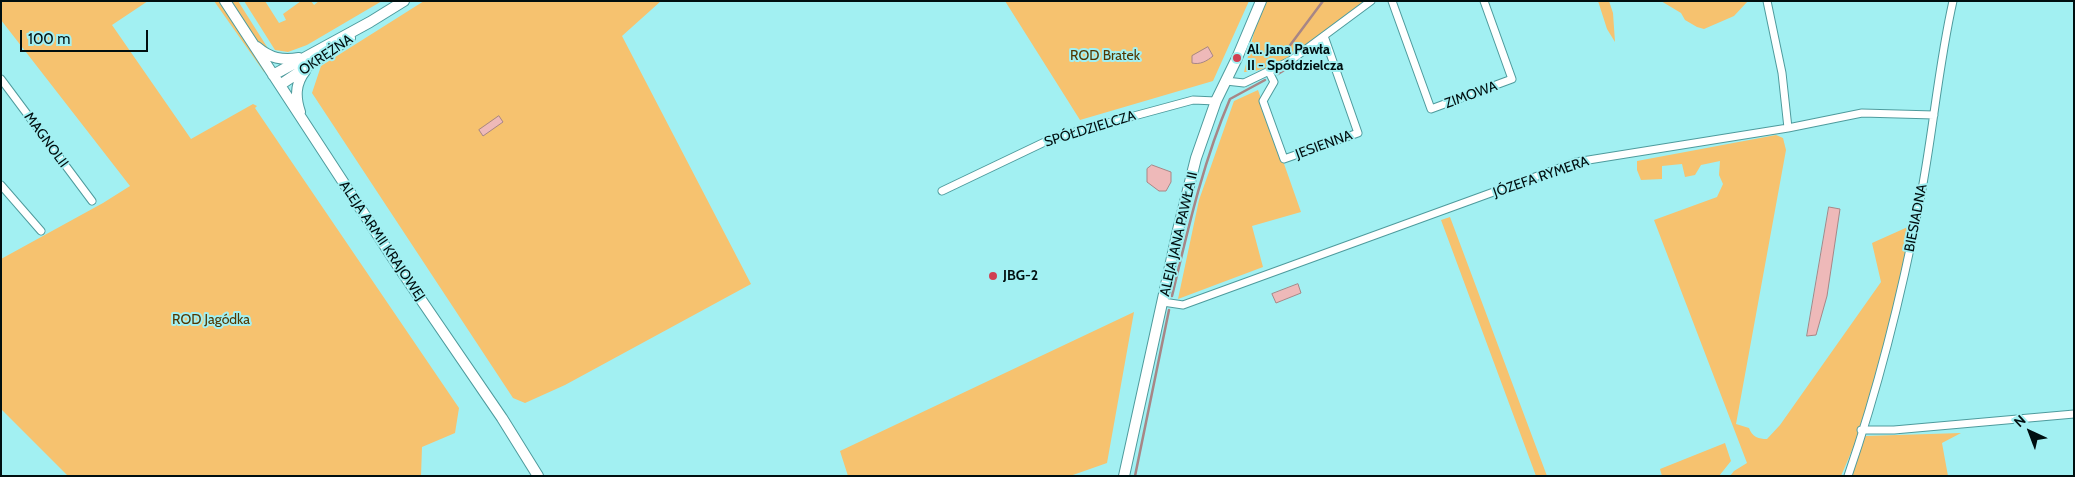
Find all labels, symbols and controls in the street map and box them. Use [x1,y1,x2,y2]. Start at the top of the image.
scale bar [22,20,150,52]
text: 100 m [28,30,70,48]
street label: OKRĘŻNA [296,31,356,79]
place label: Al. Jana Pawła II - Spółdzielcza [1247,42,1343,74]
park label: ROD Bratek [1070,48,1140,64]
marker: Al. Jana Pawła II - Spółdzielcza [1231,52,1243,64]
street label: ZIMOWA [1443,78,1499,112]
street label: SPÓŁDZIELCZA [1042,107,1138,151]
street label: MAGNOLII [20,109,72,171]
street label: JESIENNA [1293,127,1355,163]
street label: JÓZEFA RYMERA [1491,153,1591,201]
street label: ALEJA JANA PAWŁA II [1156,170,1202,298]
street label: ALEJA ARMII KRAJOWEJ [336,178,428,304]
street label: BIESIADNA [1901,183,1931,253]
place label: JBG-2 [1003,268,1038,284]
marker: JBG-2 [987,270,999,282]
park label: ROD Jagódka [172,312,250,328]
north arrow [2005,407,2055,457]
text: N [2010,411,2030,431]

